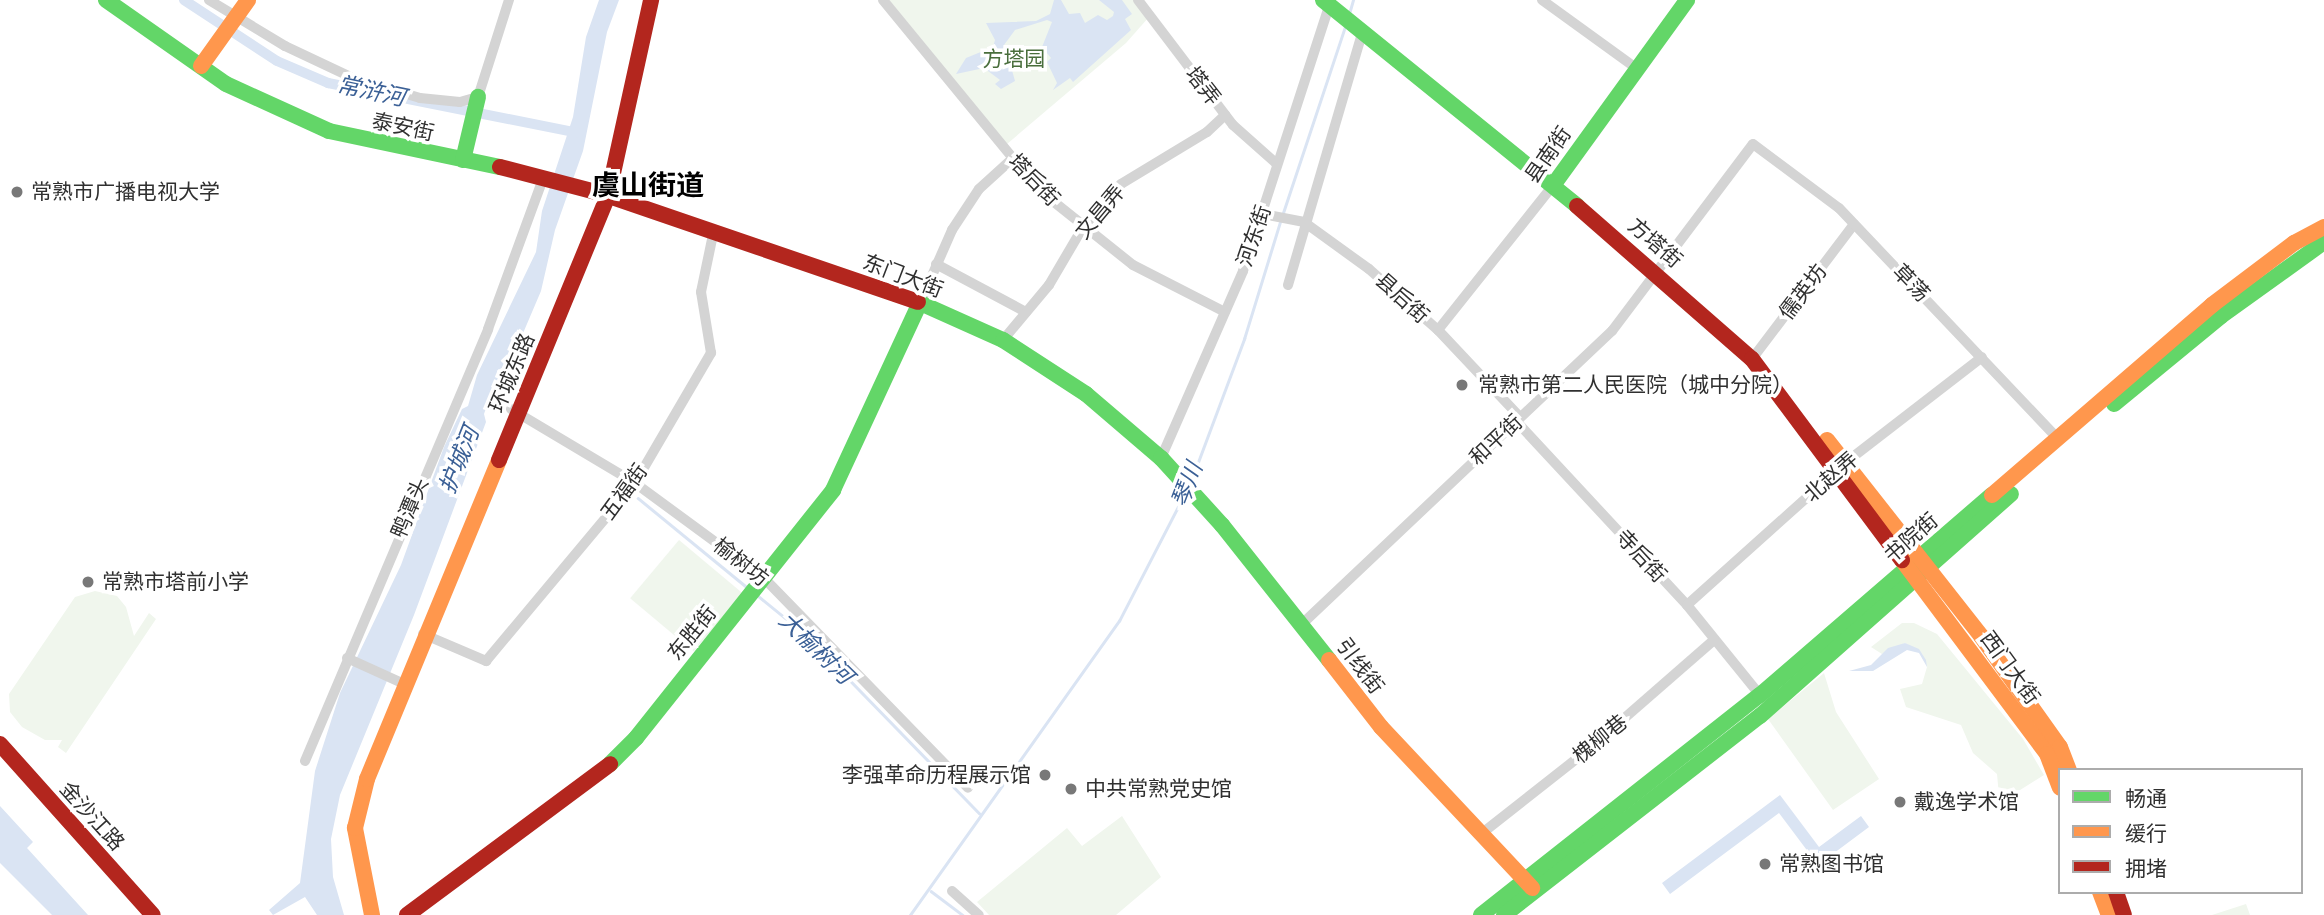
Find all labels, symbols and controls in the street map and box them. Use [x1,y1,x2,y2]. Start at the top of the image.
park label: 方塔园 [983,46,1045,72]
street label: 塔弄 [1180,62,1226,110]
water label: 常浒河 [334,70,408,112]
street label: 泰安街 [370,108,436,146]
street label: 县南街 [1520,122,1576,188]
street label: 塔后街 [1003,149,1065,211]
district label: 虞山街道 [592,168,704,202]
place label: 常熟市广播电视大学 [31,179,220,205]
street label: 文昌弄 [1070,180,1130,244]
marker: 常熟市广播电视大学 [9,184,25,200]
street label: 河东街 [1232,202,1276,270]
street label: 方塔街 [1623,213,1687,273]
street label: 东门大街 [859,249,947,303]
street label: 儒英坊 [1774,259,1832,325]
street label: 草荡 [1887,259,1935,307]
street label: 县后街 [1370,268,1434,328]
street label: 环城东路 [484,329,540,417]
place label: 常熟市第二人民医院（城中分院） [1478,372,1793,398]
marker: 常熟市第二人民医院（城中分院） [1452,375,1472,395]
street label: 和平街 [1464,409,1528,471]
water label: 护城河 [433,423,485,497]
street label: 北赵弄 [1799,447,1863,507]
street label: 五福街 [595,459,653,525]
water label: 琴川 [1166,459,1208,511]
street label: 鸭潭头 [386,474,434,542]
street label: 书院街 [1879,508,1943,568]
street label: 寺后街 [1610,524,1672,588]
street label: 榆树坊 [708,533,774,591]
place label: 常熟市塔前小学 [102,569,249,595]
marker: 常熟市塔前小学 [80,574,96,590]
street label: 东胜街 [662,601,722,665]
water label: 大榆树河 [773,606,859,690]
street label: 西门大街 [1975,627,2045,709]
street label: 引线街 [1331,633,1389,699]
street label: 槐柳巷 [1568,709,1632,769]
place label: 李强革命历程展示馆 [842,762,1031,788]
marker: 李强革命历程展示馆 [1037,767,1053,783]
legend [2058,768,2303,894]
street label: 金沙江路 [55,776,129,856]
place label: 中共常熟党史馆 [1085,776,1232,802]
marker: 中共常熟党史馆 [1063,781,1079,797]
text: 畅通 [2125,786,2167,811]
place label: 戴逸学术馆 [1914,789,2019,815]
marker: 戴逸学术馆 [1892,794,1908,810]
text: 缓行 [2125,821,2167,846]
place label: 常熟图书馆 [1779,851,1884,877]
marker: 常熟图书馆 [1757,856,1773,872]
text: 拥堵 [2125,856,2167,881]

